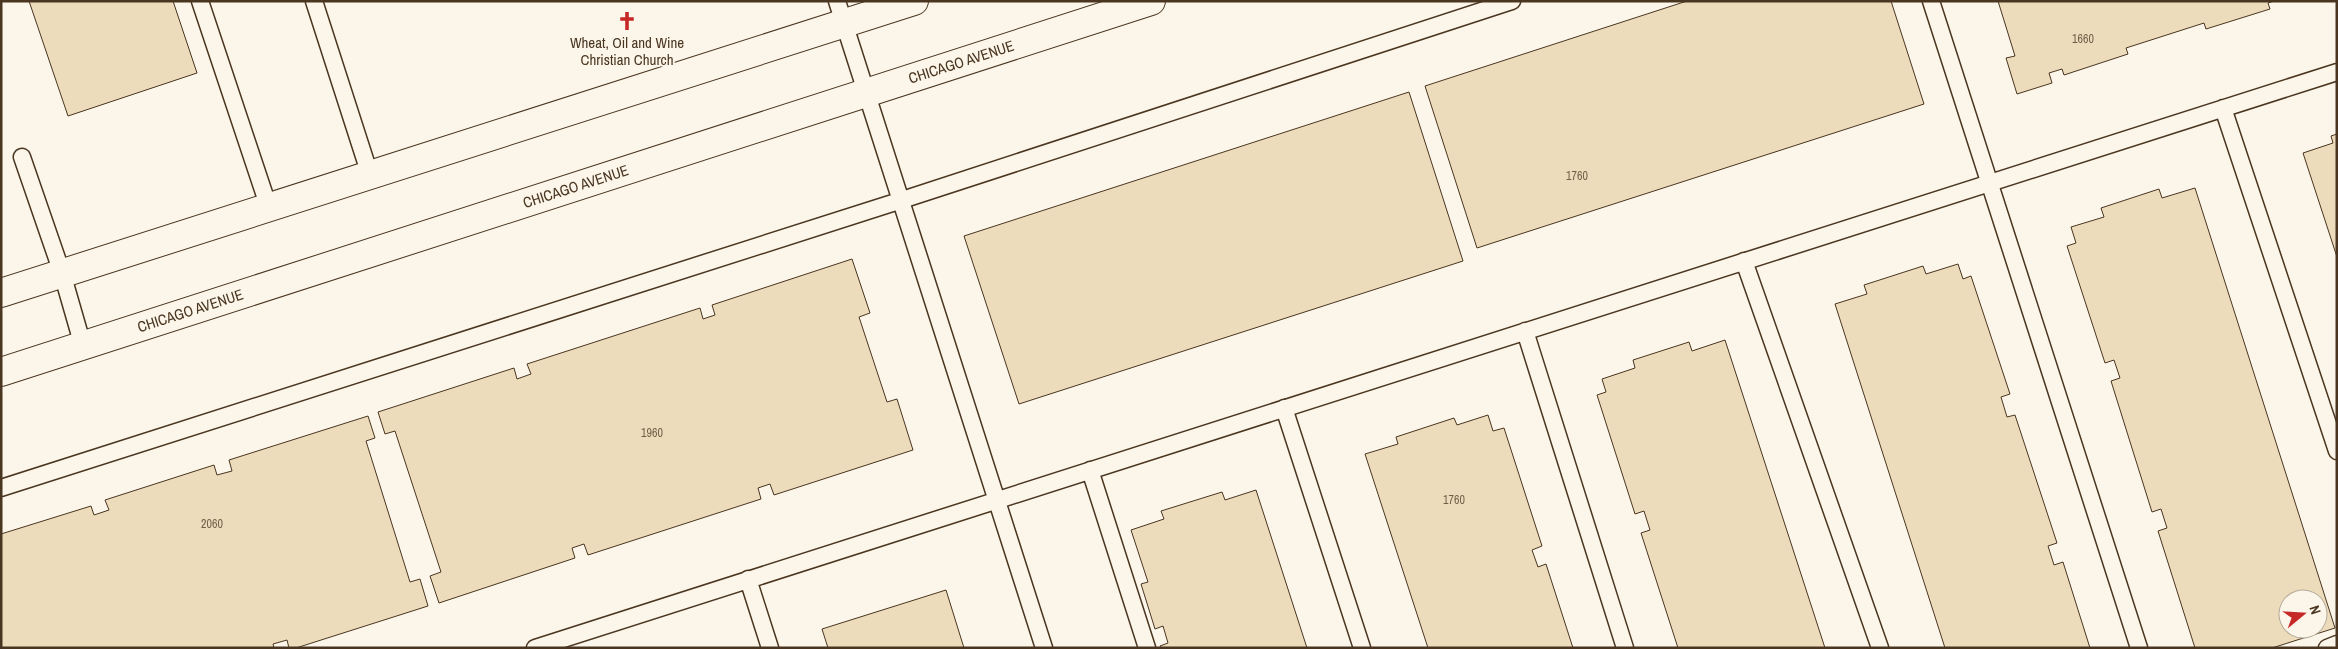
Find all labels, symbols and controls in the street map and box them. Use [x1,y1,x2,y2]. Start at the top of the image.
church icon: Wheat, Oil and Wine Christian Church [616,10,638,32]
house number: 1660 [2072,31,2094,47]
place label: Wheat, Oil and Wine Christian Church [570,32,684,70]
street label: CHICAGO AVENUE [906,35,1017,89]
street label: CHICAGO AVENUE [520,159,631,213]
house number: 1760 [1566,168,1588,184]
street label: CHICAGO AVENUE [135,284,246,337]
house number: 1960 [641,425,663,441]
house number: 1760 [1443,492,1465,508]
house number: 2060 [201,516,223,532]
north arrow [2278,589,2328,639]
text: N [2306,603,2325,617]

